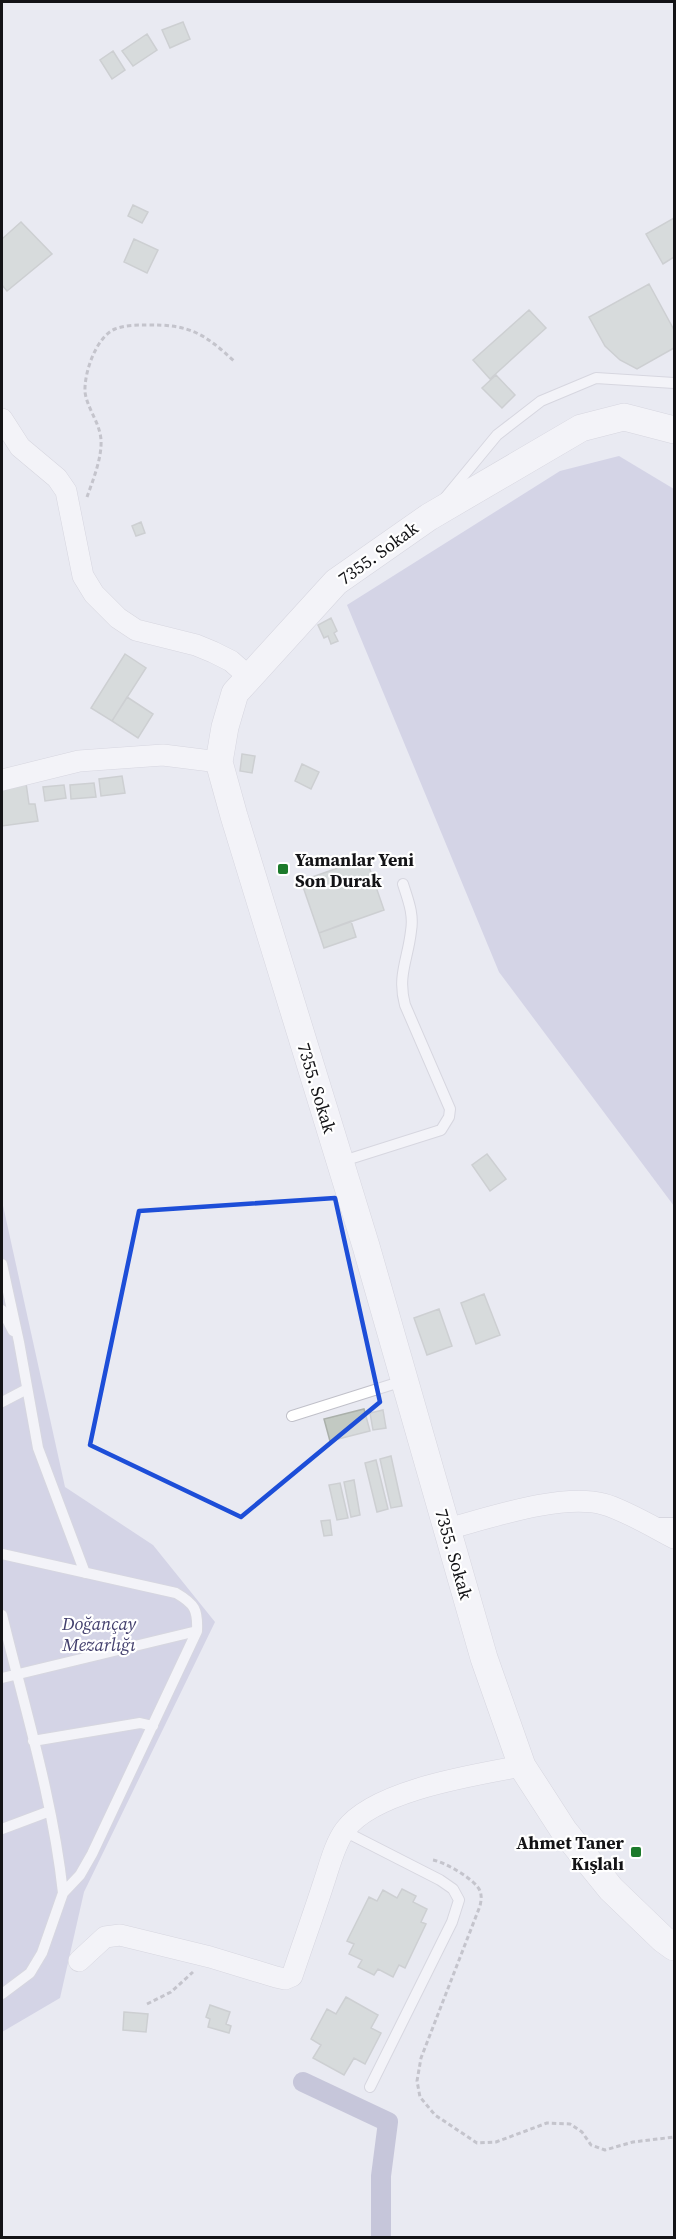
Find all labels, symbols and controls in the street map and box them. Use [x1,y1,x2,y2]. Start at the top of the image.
street label: 7355. Sokak [333,515,423,591]
place label: Yamanlar Yeni Son Durak [295,847,414,893]
marker: Yamanlar Yeni Son Durak [276,862,290,876]
street label: 7355. Sokak [291,1040,343,1136]
street label: 7355. Sokak [429,1506,479,1602]
park label: Doğançay Mezarlığı [61,1611,137,1657]
place label: Ahmet Taner Kışlalı [516,1830,625,1876]
marker: Ahmet Taner Kışlalı [629,1845,643,1859]

